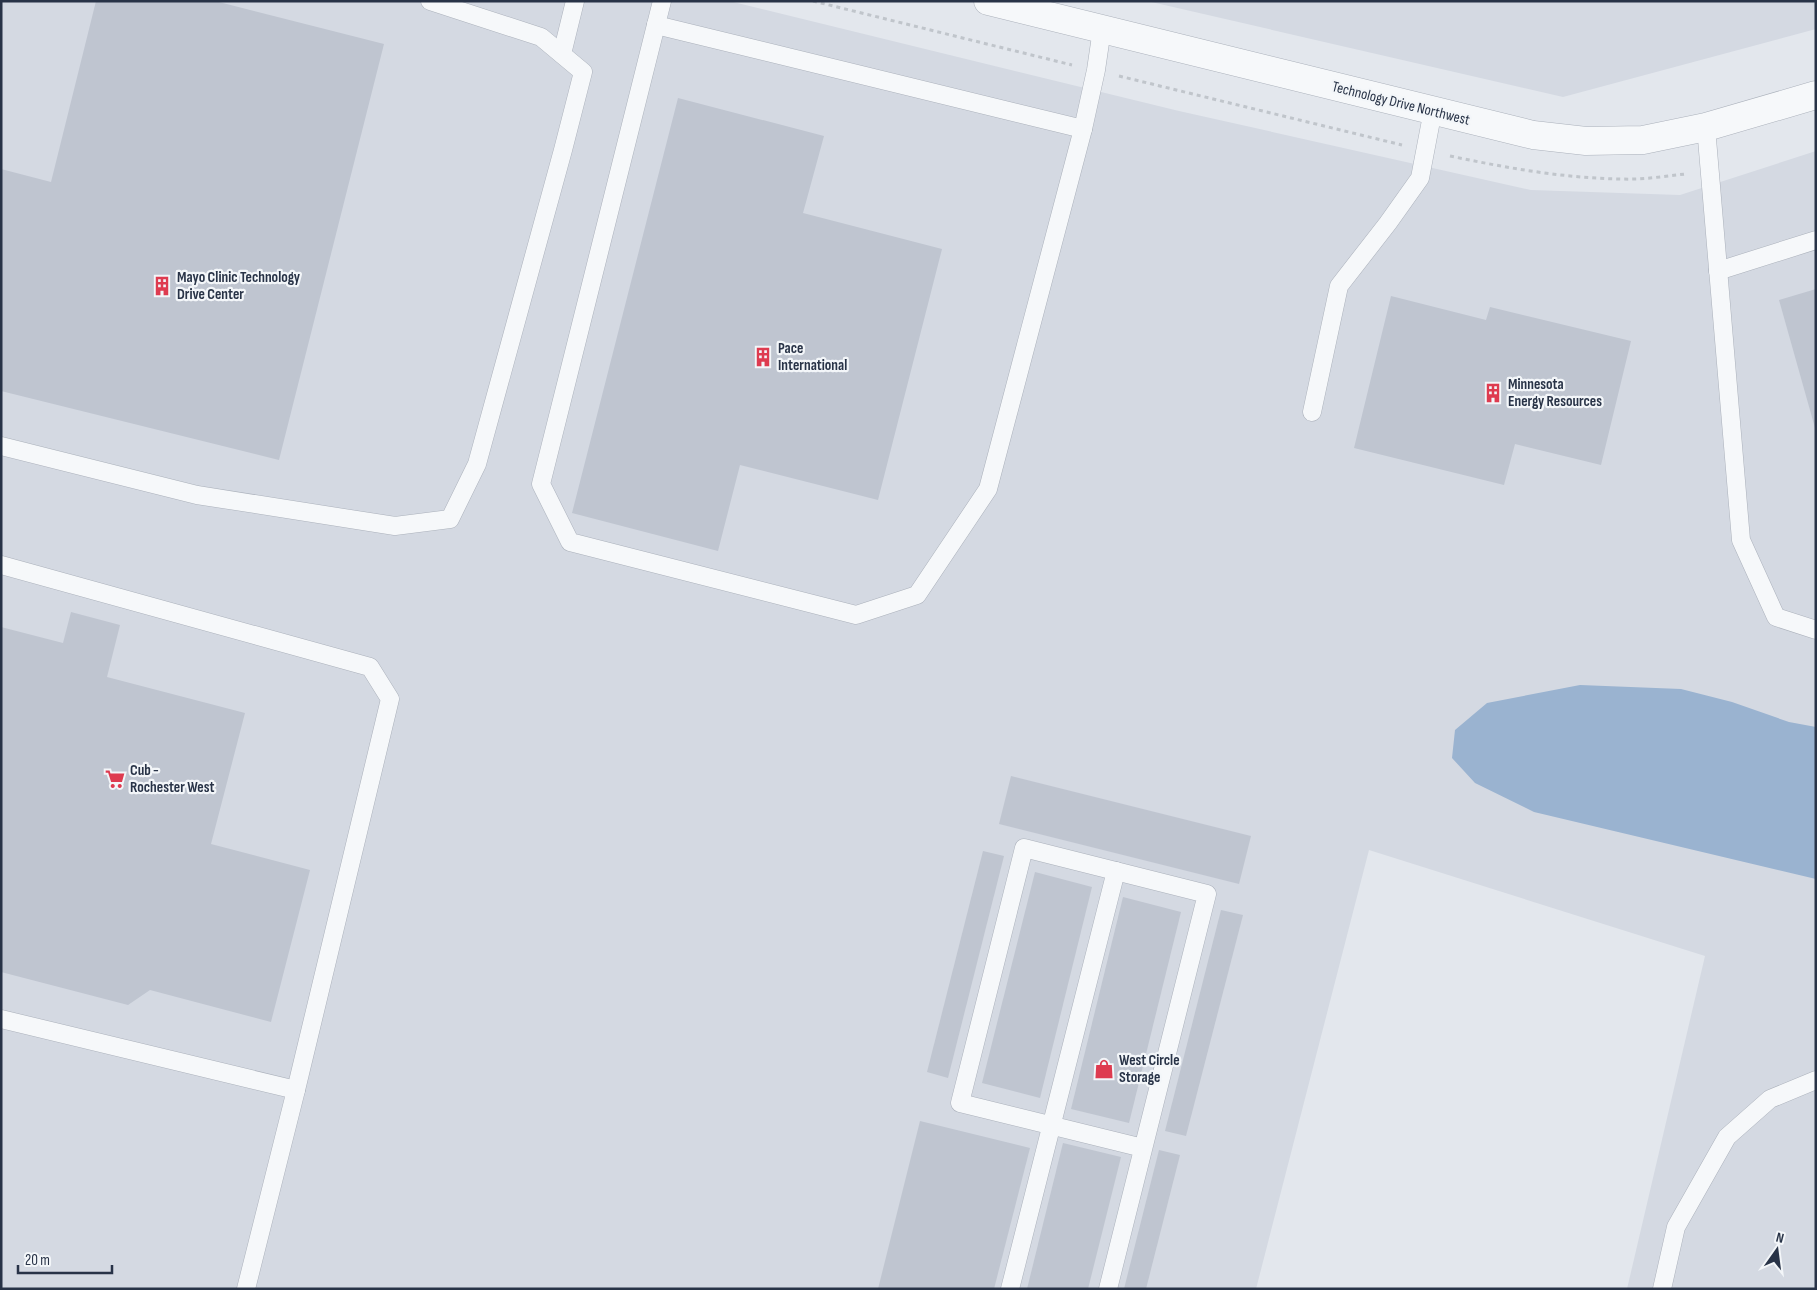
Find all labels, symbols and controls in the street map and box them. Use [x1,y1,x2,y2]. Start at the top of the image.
street label: Technology Drive Northwest [1330,77,1472,130]
place label: Mayo Clinic Technology Drive Center [177,268,301,304]
building icon: Mayo Clinic Technology Drive Center [151,275,173,297]
place label: Pace International [778,339,847,375]
building icon: Pace International [752,346,774,368]
place label: Minnesota Energy Resources [1508,375,1602,411]
building icon: Minnesota Energy Resources [1482,382,1504,404]
place label: Cub - Rochester West [130,761,214,797]
supermarket icon: Cub - Rochester West [104,768,126,790]
place label: West Circle Storage [1119,1051,1180,1087]
shop icon: West Circle Storage [1093,1058,1115,1080]
north arrow [1752,1225,1802,1275]
text: N [1774,1229,1786,1247]
scale bar [18,1242,111,1274]
text: 20 m [25,1251,50,1270]

